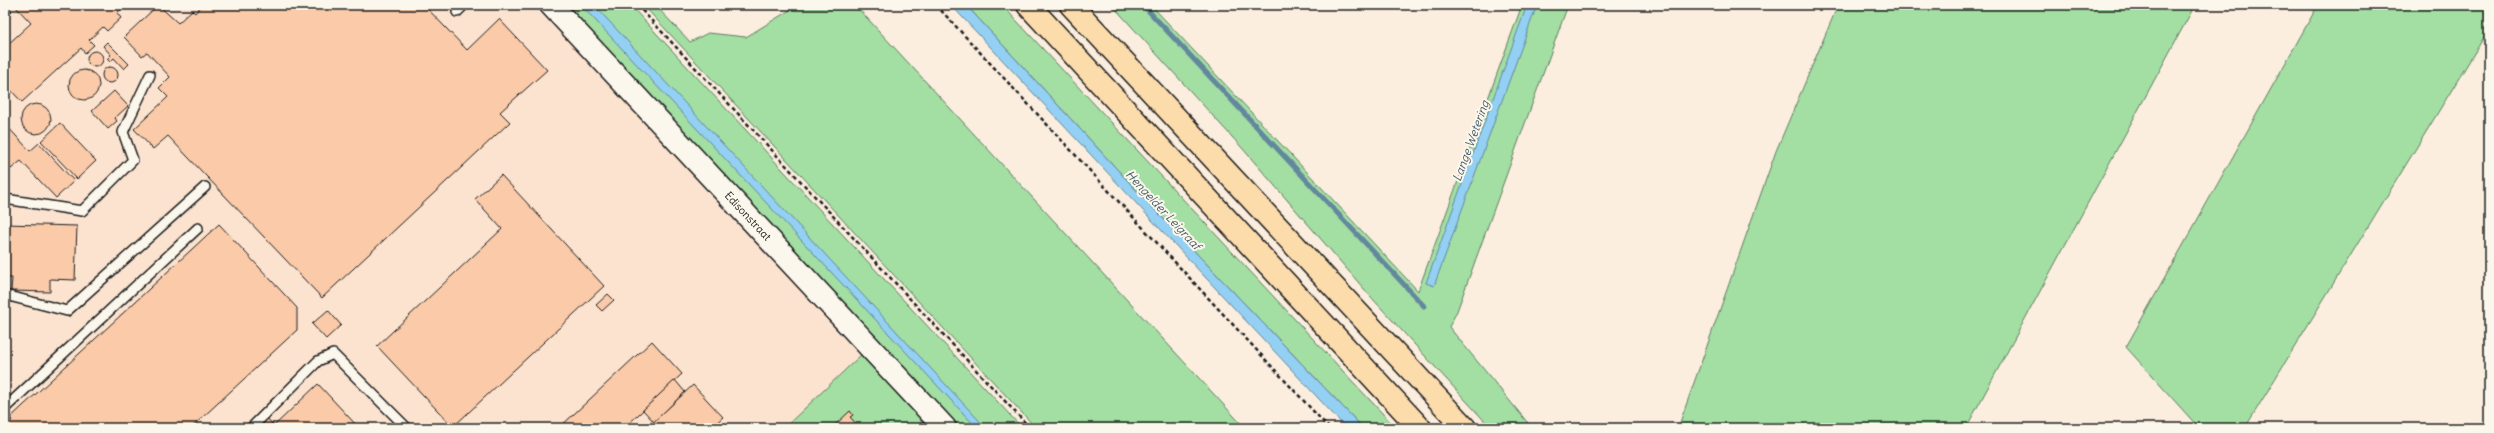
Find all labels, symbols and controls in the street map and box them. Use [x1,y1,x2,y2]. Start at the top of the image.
water label: Lange Wetering [1449,97,1493,183]
water label: Hengelder Leigraaf [1123,167,1206,255]
street label: Edisonstraat [722,189,774,244]

